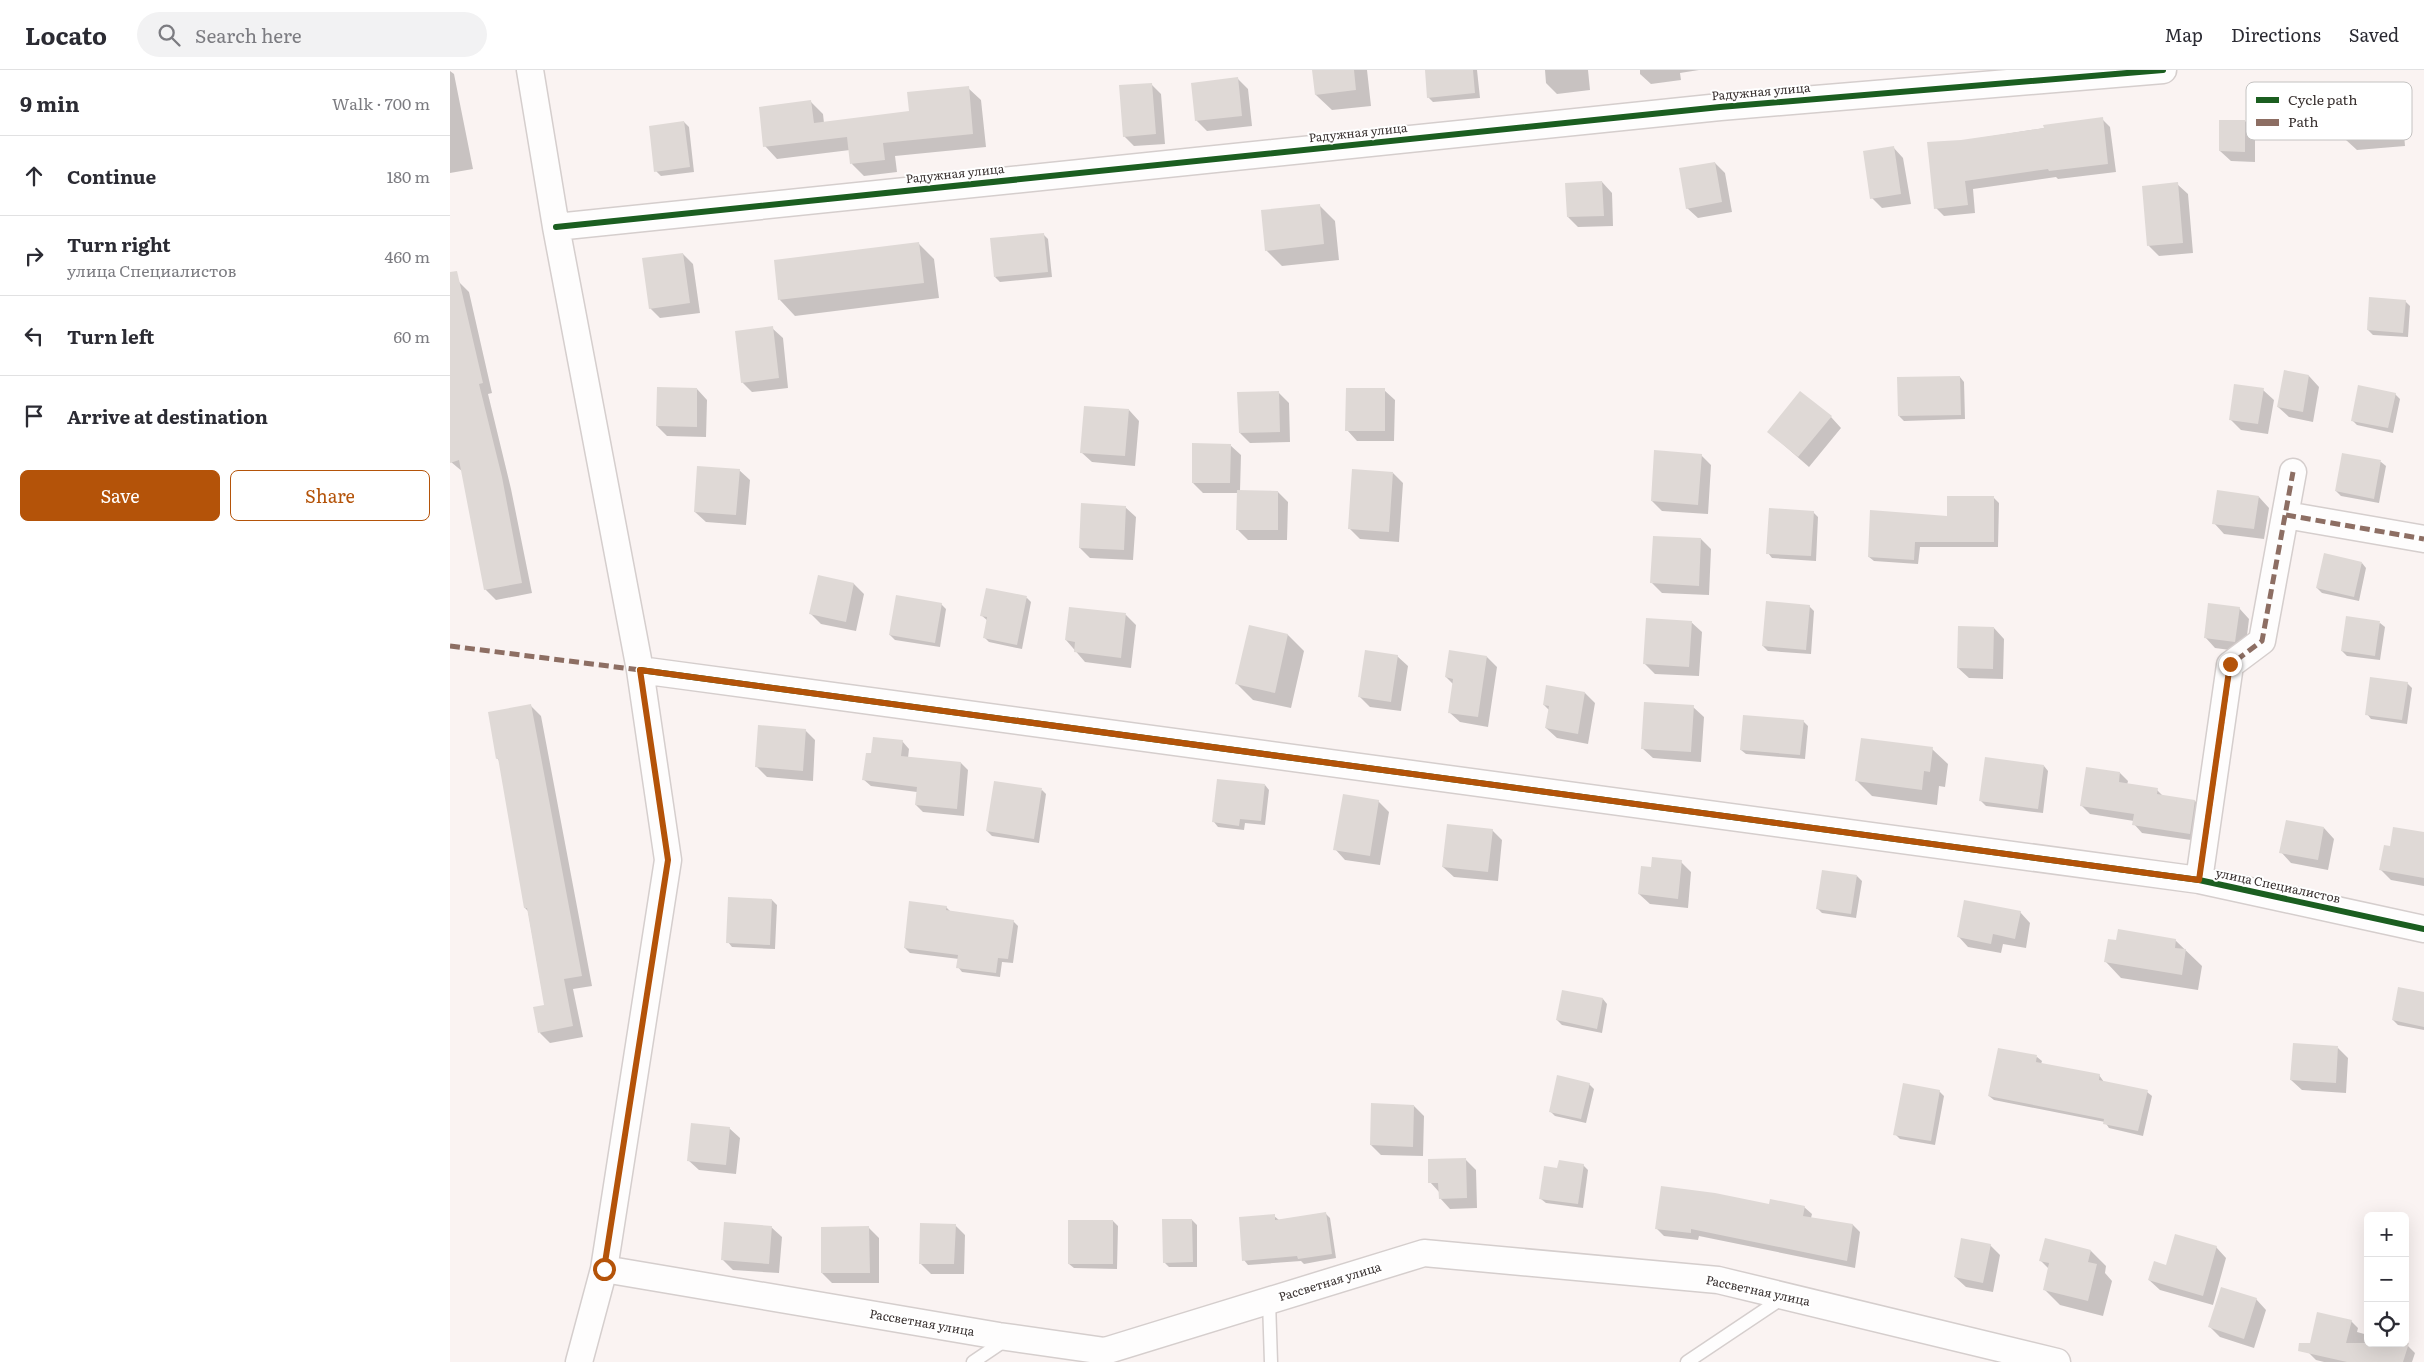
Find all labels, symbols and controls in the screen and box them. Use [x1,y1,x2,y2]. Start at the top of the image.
search box [137,12,487,57]
text: Locato [25,17,107,52]
icon: search [155,21,183,49]
text: Search here [195,21,302,49]
text: Map [2165,21,2203,48]
text: Directions [2231,21,2321,48]
text: Saved [2349,21,2399,48]
street label: Радужная улица [1711,78,1811,104]
legend [2246,82,2412,140]
text: 9 min [20,87,80,118]
text: Cycle path [2288,89,2357,109]
text: Walk · 700 m [332,91,430,115]
text: Path [2288,111,2318,131]
street label: Радужная улица [1308,118,1409,146]
street label: Радужная улица [905,159,1006,187]
icon: ahead [20,162,48,190]
text: Continue [67,162,156,190]
text: 180 m [387,164,430,188]
text: Turn right [67,230,171,258]
icon: right [20,242,48,270]
text: 460 m [385,244,430,268]
text: улица Специалистов [67,258,237,282]
icon: left [20,322,48,350]
text: Turn left [67,322,154,350]
text: 60 m [393,324,430,348]
icon: arrive [20,402,48,430]
text: Arrive at destination [67,402,268,430]
button: Save [20,470,220,521]
button: Share [230,470,430,521]
route end [2219,653,2242,676]
street label: улица Специалистов [2214,863,2343,907]
map controls [2364,1212,2409,1347]
button: + [2364,1212,2409,1257]
street label: Рассветная улица [1276,1257,1384,1305]
button: − [2364,1257,2409,1302]
route start [593,1258,616,1281]
street label: Рассветная улица [1704,1270,1813,1310]
button: locate [2364,1302,2409,1347]
street label: Рассветная улица [868,1304,977,1340]

